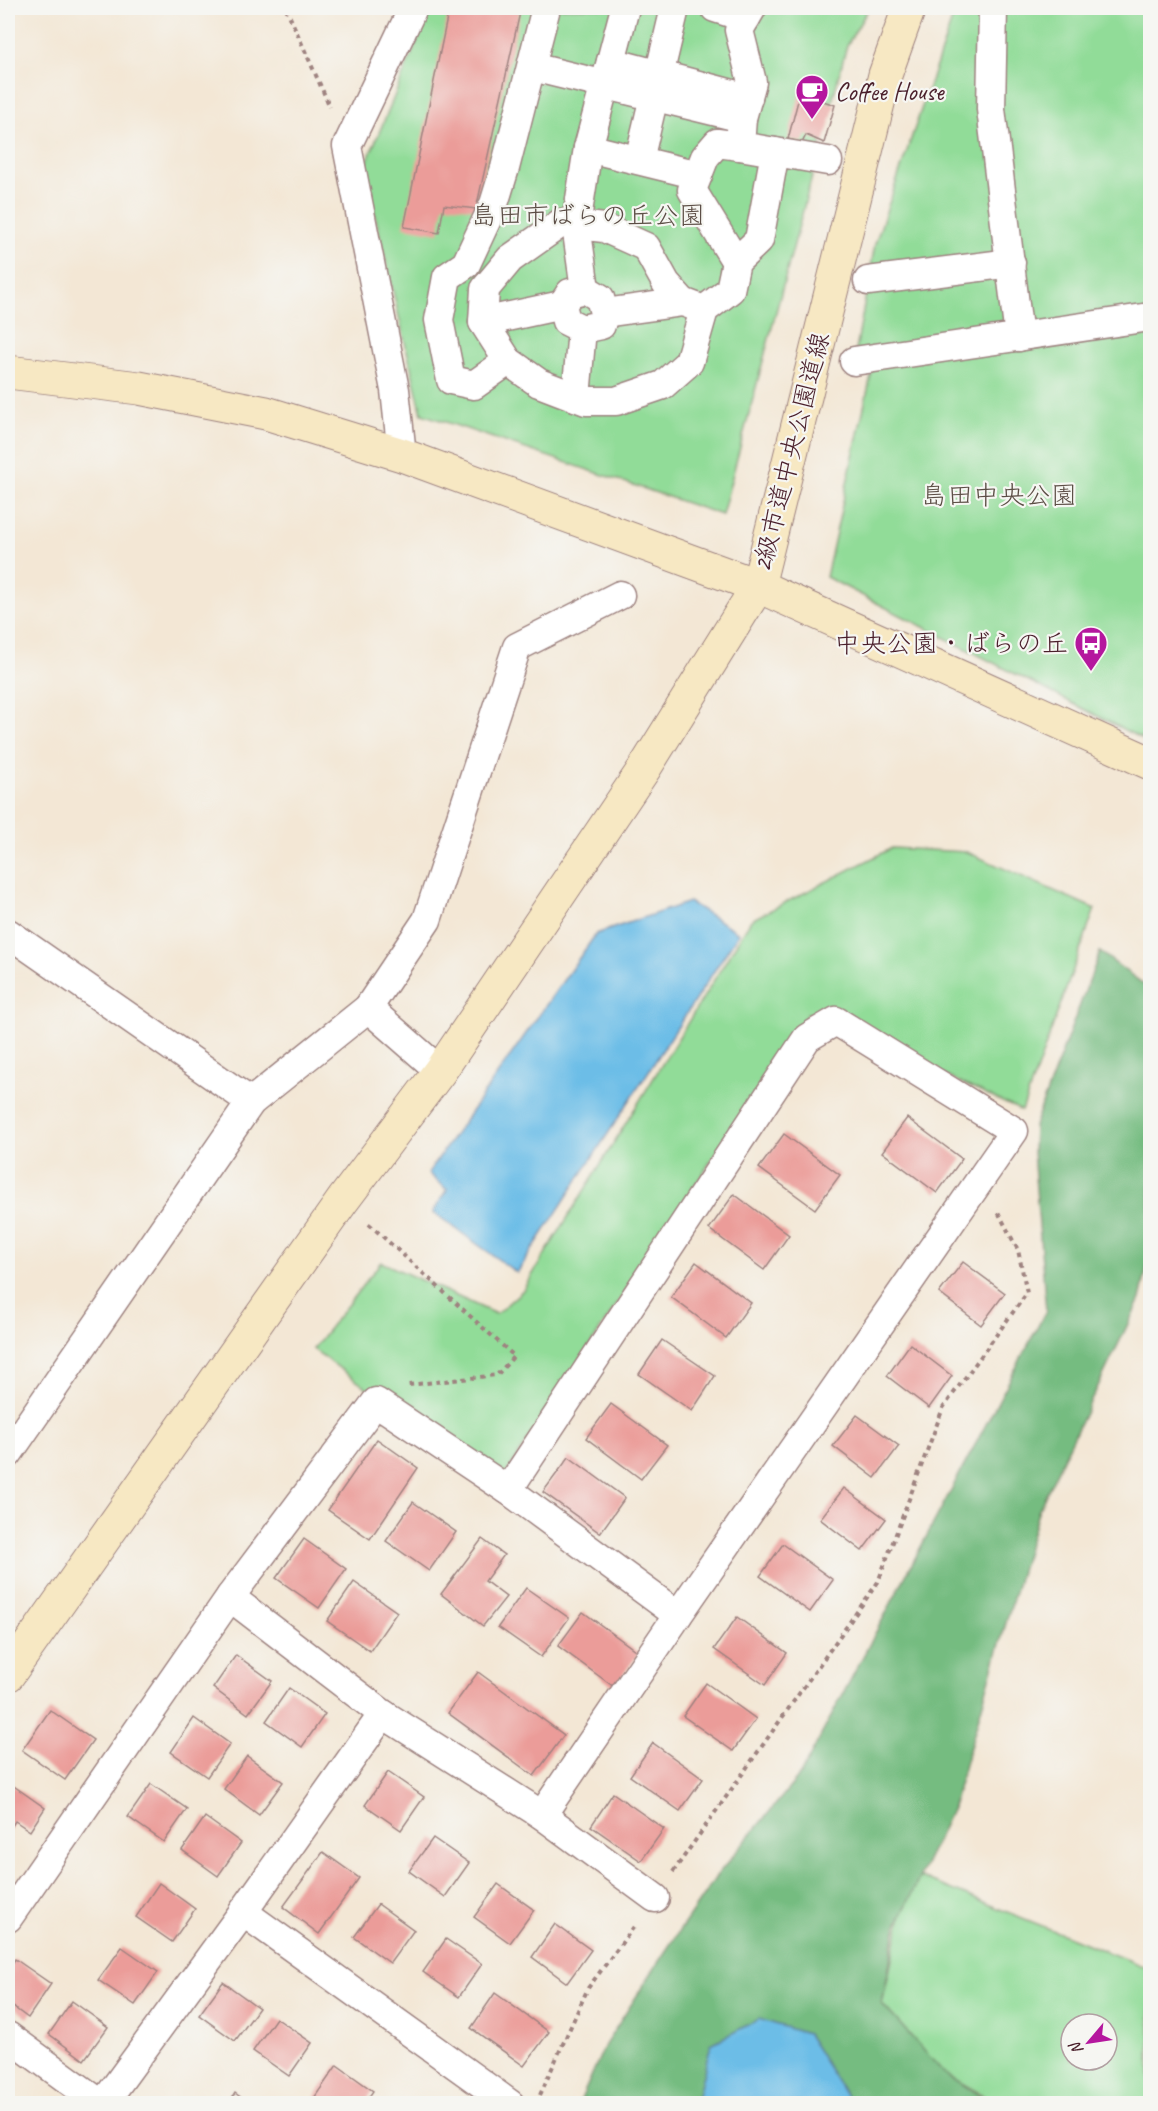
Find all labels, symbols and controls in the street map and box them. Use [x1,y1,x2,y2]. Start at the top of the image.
cafe icon: Coffee House [794,73,830,120]
place label: Coffee House [835,75,945,108]
park label: 島田市ばらの丘公園 [471,199,705,232]
street label: 2級市道中央公園道線 [745,329,837,575]
park label: 島田中央公園 [921,479,1077,512]
bus stop icon: 中央公園・ばらの丘 [1073,625,1109,672]
place label: 中央公園・ばらの丘 [834,627,1068,660]
north arrow [1059,2012,1119,2072]
text: N [1064,2037,1088,2058]

